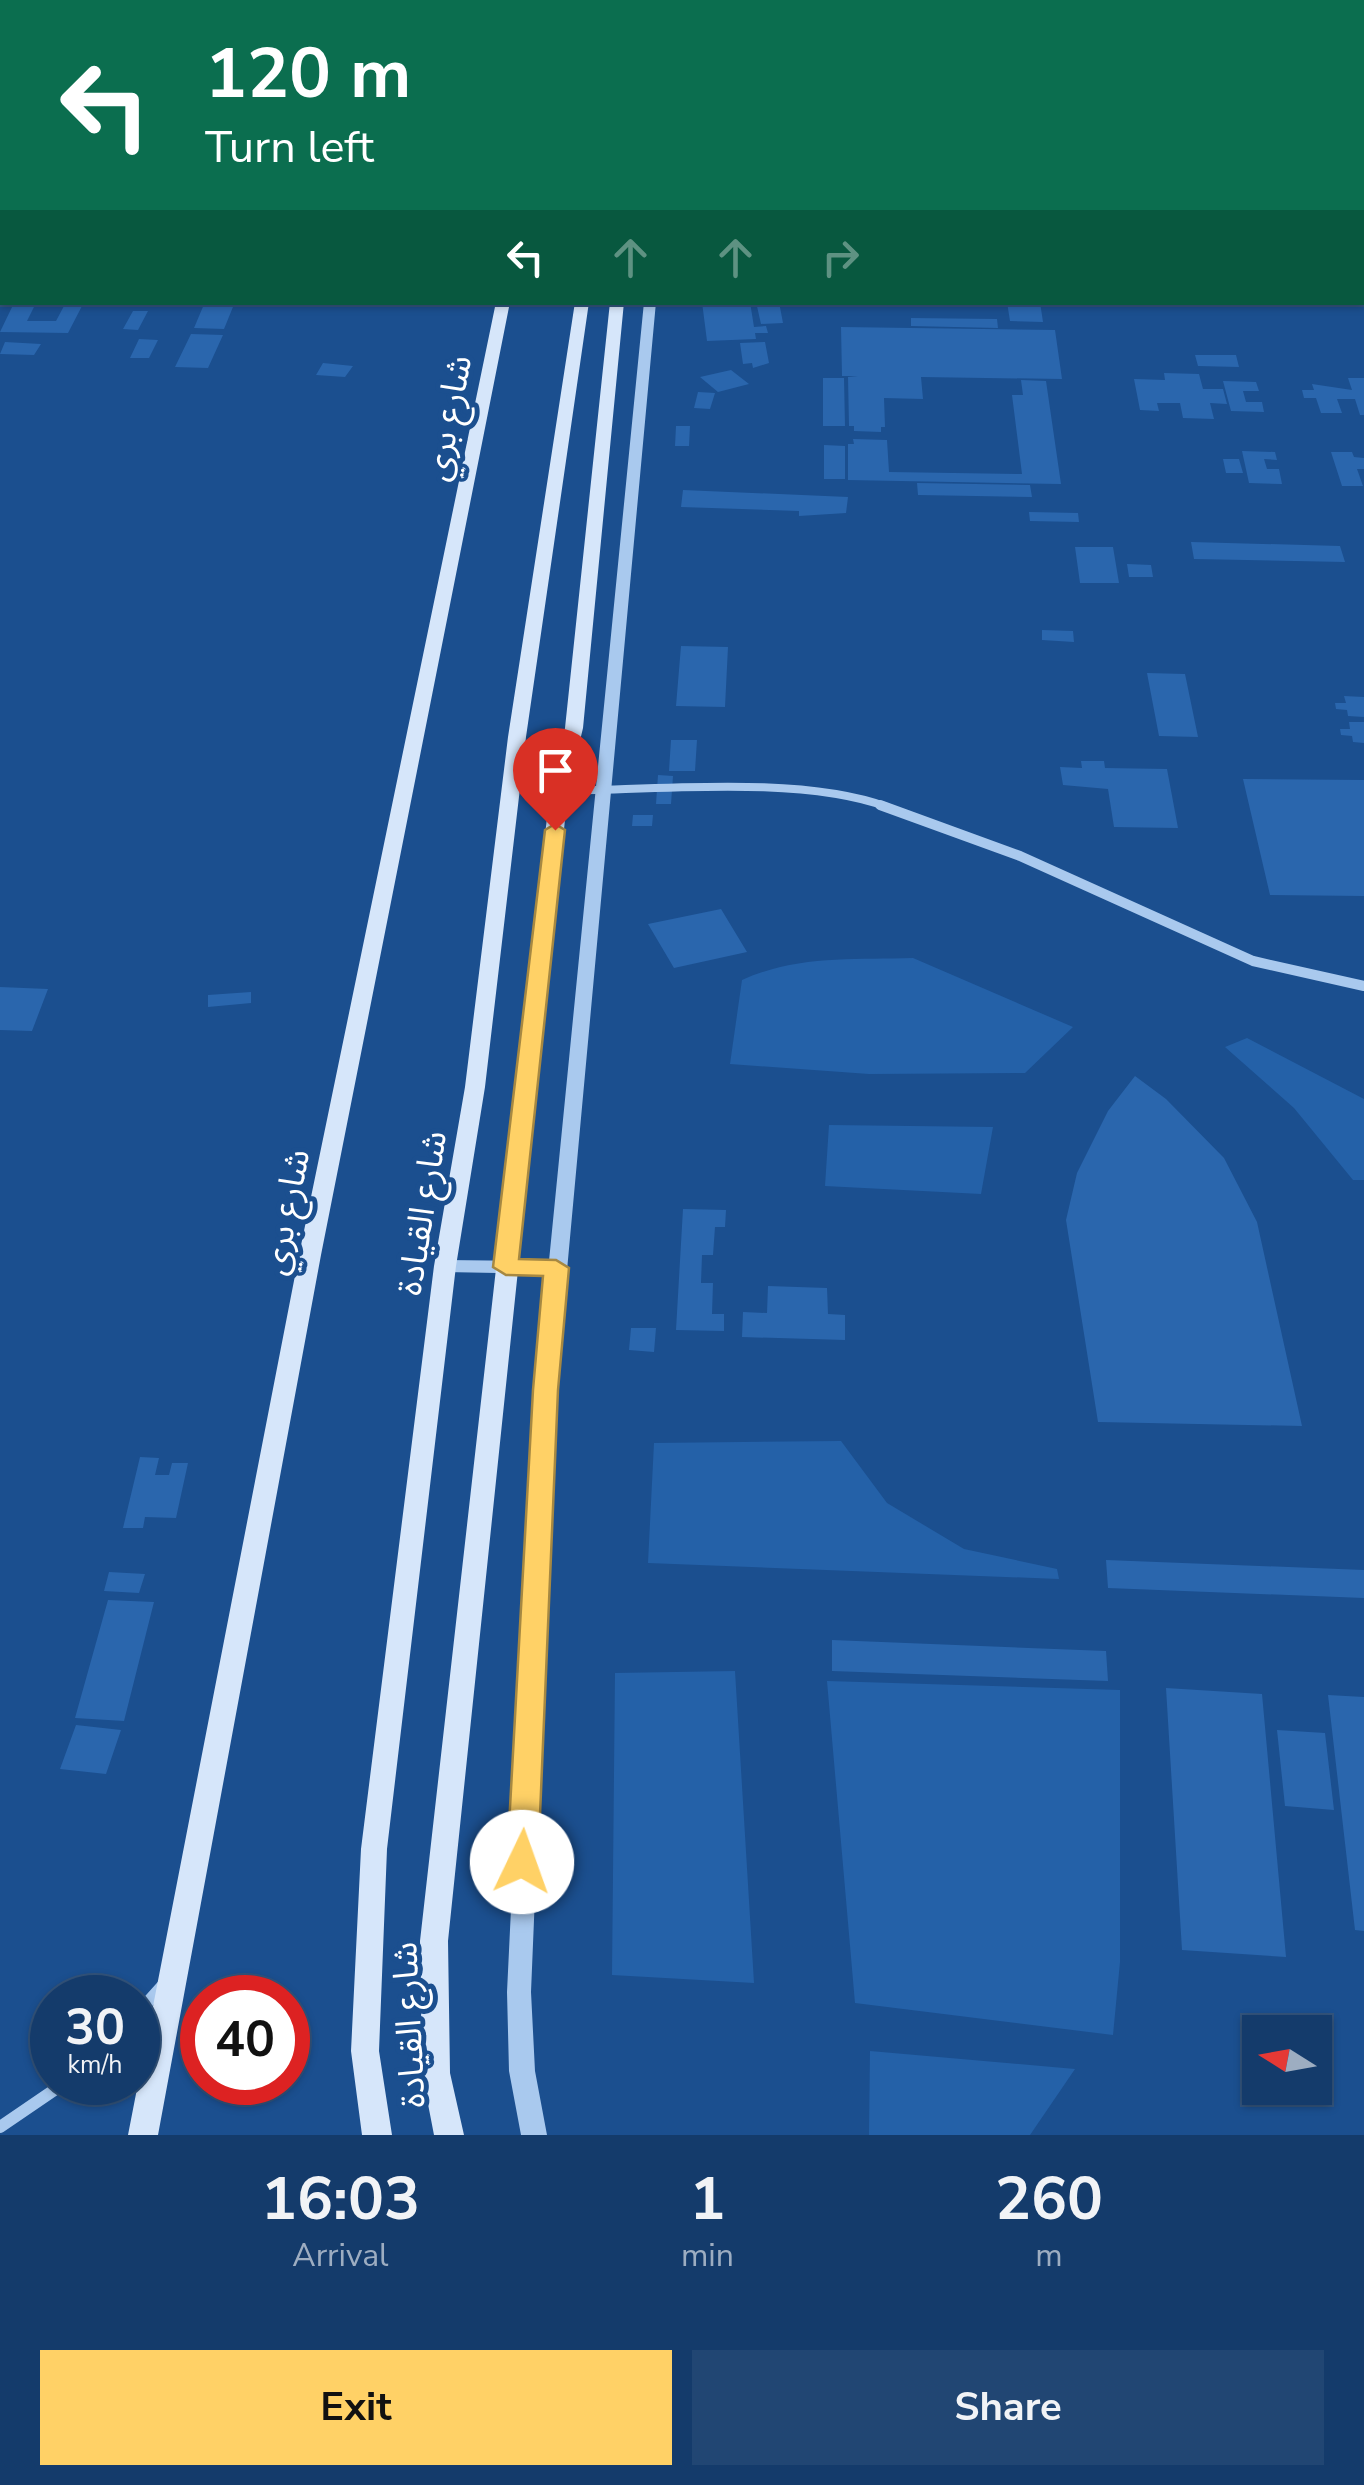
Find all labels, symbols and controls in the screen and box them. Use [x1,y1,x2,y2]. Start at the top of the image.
text: 120 m [205,26,411,122]
icon: left [40,40,170,170]
text: Turn left [205,117,374,178]
icon: left [498,230,553,285]
icon: ahead [603,230,658,285]
icon: ahead [708,230,763,285]
icon: right [813,230,868,285]
street label: شارع بري [413,351,486,485]
pin [513,728,598,831]
icon: arrive [528,743,583,798]
street label: شارع القيادة [386,1127,460,1299]
street label: شارع بري [251,1145,324,1279]
position arrow [470,1810,574,1914]
street label: شارع القيادة [381,1941,439,2109]
speed limit sign: 40 [180,1975,310,2105]
text: 30 [65,1993,125,2062]
north arrow [1242,2015,1332,2105]
map controls [1242,2015,1332,2105]
text: km/h [67,2048,123,2082]
text: 16:03 [261,2158,420,2240]
text: 1 [689,2158,725,2240]
text: 260 [995,2158,1103,2240]
text: Arrival [292,2234,389,2277]
text: min [681,2234,734,2277]
text: m [1035,2234,1063,2277]
button: Exit [40,2350,672,2465]
button: Share [692,2350,1324,2465]

